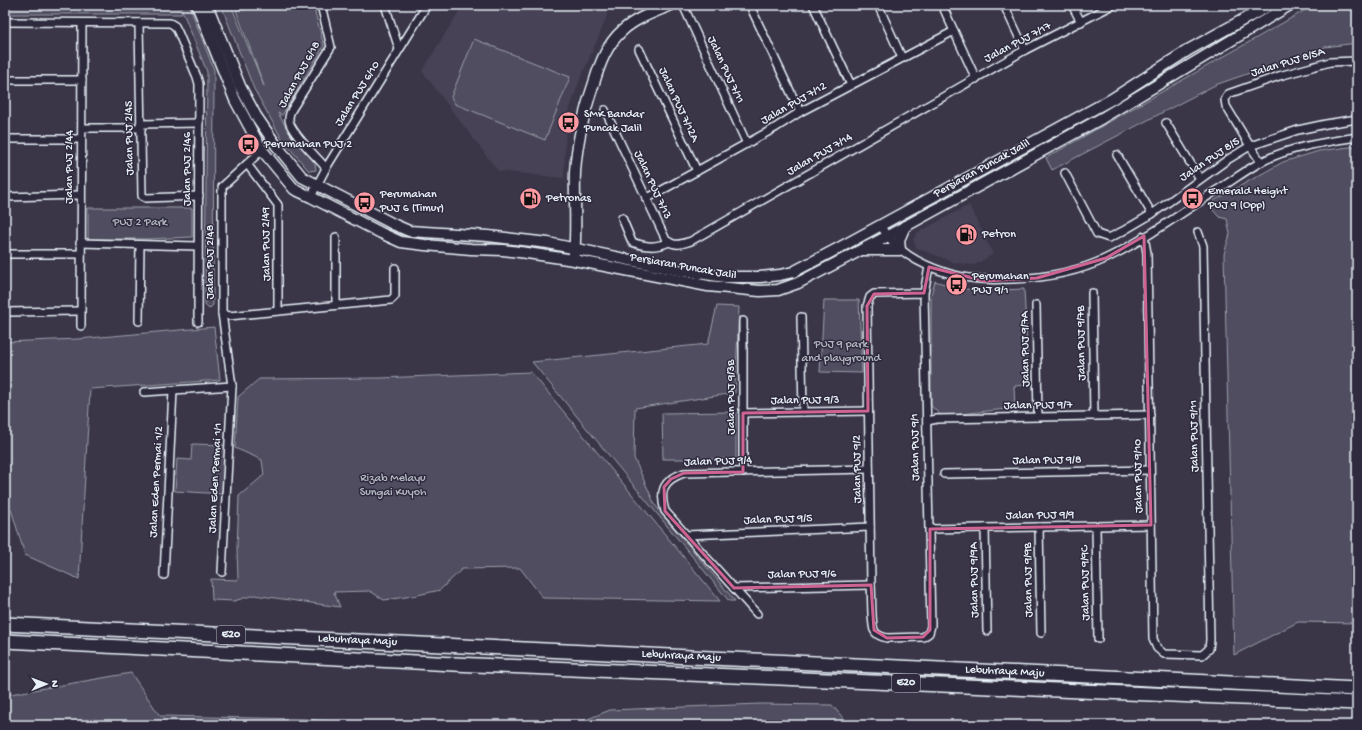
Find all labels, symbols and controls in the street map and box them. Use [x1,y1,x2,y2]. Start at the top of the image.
street label: Jalan PUJ 7/17 [982,19,1055,67]
street label: Jalan PUJ 7/11 [703,34,747,106]
street label: Jalan PUJ 6/18 [276,39,324,111]
street label: Jalan PUJ 8/5A [1249,45,1327,81]
street label: Jalan PUJ 6/10 [332,59,384,129]
street label: Jalan PUJ 7/12A [655,66,702,145]
street label: Jalan PUJ 7/12 [759,80,829,128]
street label: Jalan PUJ 2/45 [122,101,138,175]
place label: SMK Bandar Puncak Jalil [583,108,646,136]
bus stop icon: SMK Bandar Puncak Jalil [556,109,582,135]
street label: Jalan PUJ 2/44 [63,130,77,204]
street label: Jalan PUJ 7/14 [785,130,855,179]
street label: Jalan PUJ 2/46 [181,131,195,206]
bus stop icon: Perumahan PUJ 2 [235,132,261,158]
street label: Jalan PUJ 8/5 [1177,135,1243,185]
street label: Persiaran Puncak Jalil [931,137,1033,202]
place label: Perumahan PUJ 2 [263,138,352,152]
street label: Jalan PUJ 7/13 [630,149,674,221]
place label: Emerald Height PUJ 9 (Opp) [1207,185,1289,213]
fuel station icon: Petronas [518,186,544,212]
bus stop icon: Emerald Height PUJ 9 (Opp) [1179,186,1205,212]
place label: Perumahan PUJ 6 (Timur) [379,188,444,216]
bus stop icon: Perumahan PUJ 6 (Timur) [351,189,377,215]
place label: Petronas [545,192,592,206]
street label: Jalan PUJ 2/49 [259,207,275,281]
park label: PUJ 2 Park [112,216,169,230]
fuel station icon: Petron [953,222,979,248]
street label: Jalan PUJ 2/48 [204,224,218,299]
place label: Petron [981,228,1016,242]
street label: Persiaran Puncak Jalil [628,251,738,283]
place label: Perumahan PUJ 9/1 [971,270,1029,298]
bus stop icon: Perumahan PUJ 9/1 [944,271,970,297]
street label: Jalan PUJ 9/7B [1074,305,1090,381]
street label: Jalan PUJ 9/7A [1018,310,1034,387]
park label: PUJ 9 park and playground [801,338,881,366]
street label: Jalan PUJ 9/3B [725,359,739,434]
street label: Jalan PUJ 9/3 [771,393,839,409]
street label: Jalan PUJ 9/7 [1004,398,1073,414]
street label: Jalan PUJ 9/11 [1187,400,1203,472]
street label: Jalan PUJ 9/1 [908,413,924,481]
street label: Jalan Eden Permai 1/1 [206,422,226,533]
street label: Jalan Eden Permai 1/2 [147,426,167,538]
street label: Jalan PUJ 9/2 [850,435,866,503]
street label: Jalan PUJ 9/10 [1131,439,1147,513]
street label: Jalan PUJ 9/8 [1012,453,1082,469]
street label: Jalan PUJ 9/4 [684,454,753,470]
park label: Rizab Melayu Sungai Kuyoh [360,472,427,500]
street label: Jalan PUJ 9/9 [1006,508,1074,524]
street label: Jalan PUJ 9/5 [743,512,813,528]
street label: Jalan PUJ 9/9A [967,541,983,618]
street label: Jalan PUJ 9/9B [1021,542,1037,617]
street label: Jalan PUJ 9/9C [1078,544,1094,621]
street label: Jalan PUJ 9/6 [768,567,837,583]
road number: E20 [217,626,245,644]
street label: Lebuhraya Maju [318,632,398,650]
street label: Lebuhraya Maju [641,648,722,665]
street label: Lebuhraya Maju [965,663,1045,681]
north arrow [26,664,66,704]
road number: E20 [892,674,920,692]
text: N [48,680,60,688]

